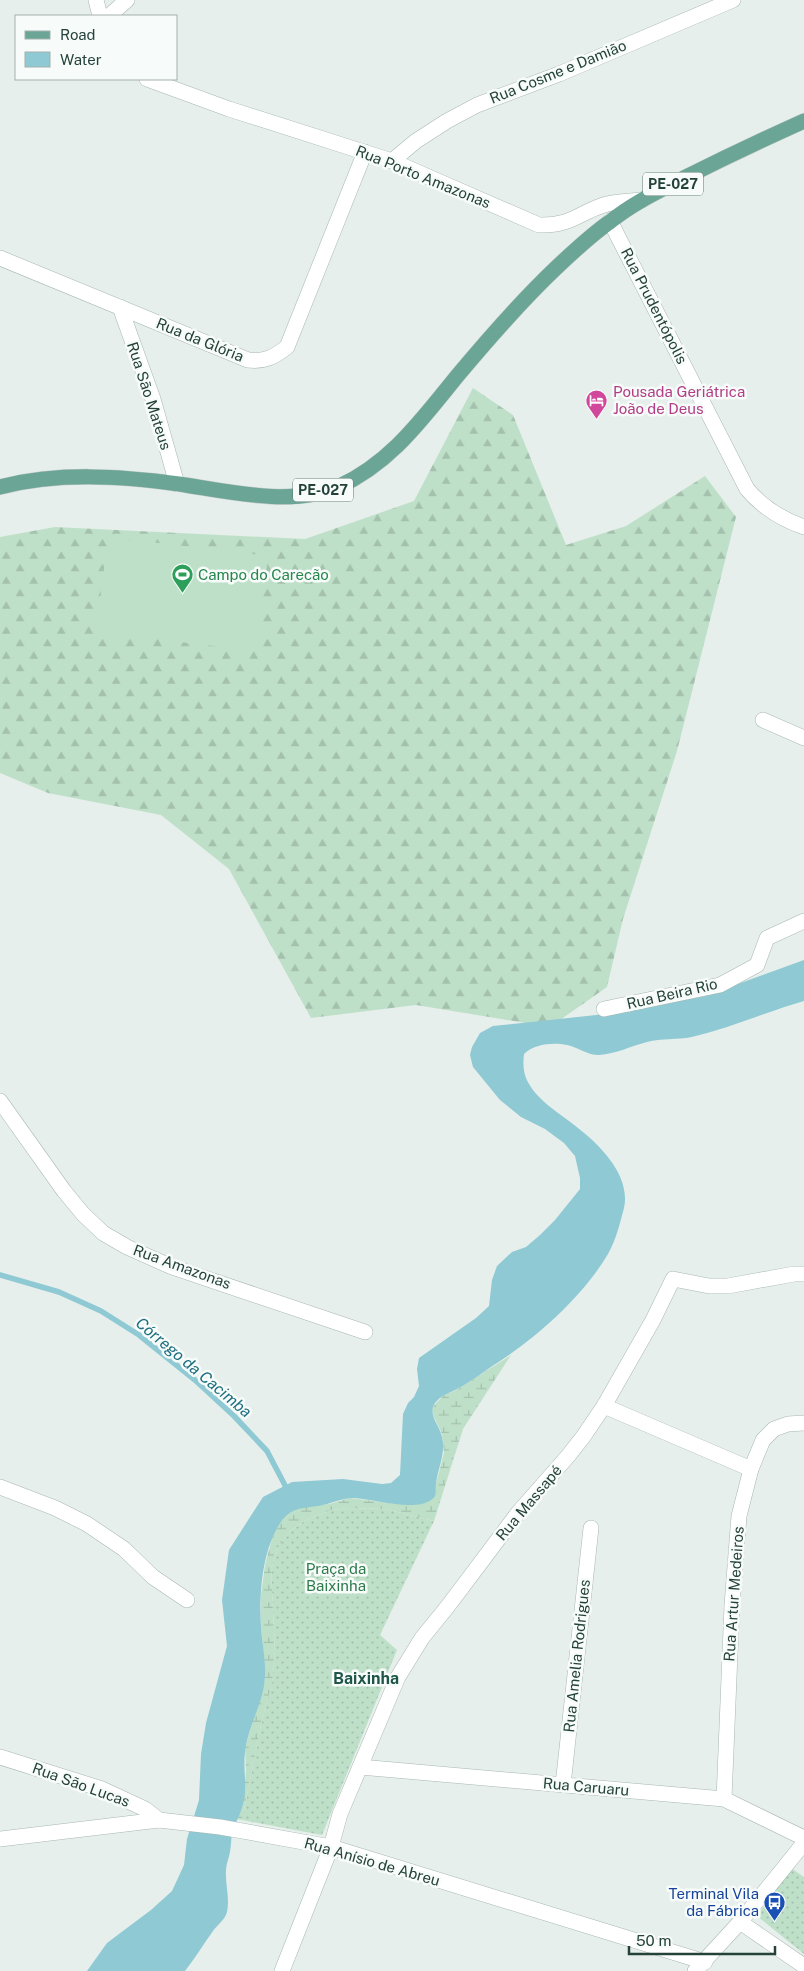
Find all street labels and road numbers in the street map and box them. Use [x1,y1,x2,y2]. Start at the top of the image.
street label: Rua Cosme e Damião [487,36,629,107]
street label: Rua Porto Amazonas [353,142,493,211]
road number: PE-027 [643,172,703,195]
street label: Rua Prudentópolis [618,245,691,367]
street label: Rua da Glória [154,314,246,365]
street label: Rua São Mateus [124,340,175,452]
road number: PE-027 [293,478,353,502]
street label: Rua Beira Rio [625,975,719,1012]
street label: Rua Amazonas [131,1241,233,1292]
street label: Rua Massapé [492,1462,565,1544]
street label: Rua Artur Medeiros [720,1526,747,1662]
street label: Rua Amelia Rodrigues [560,1579,593,1733]
street label: Rua São Lucas [30,1759,132,1810]
street label: Rua Caruaru [542,1774,630,1799]
street label: Rua Anísio de Abreu [302,1834,442,1889]

